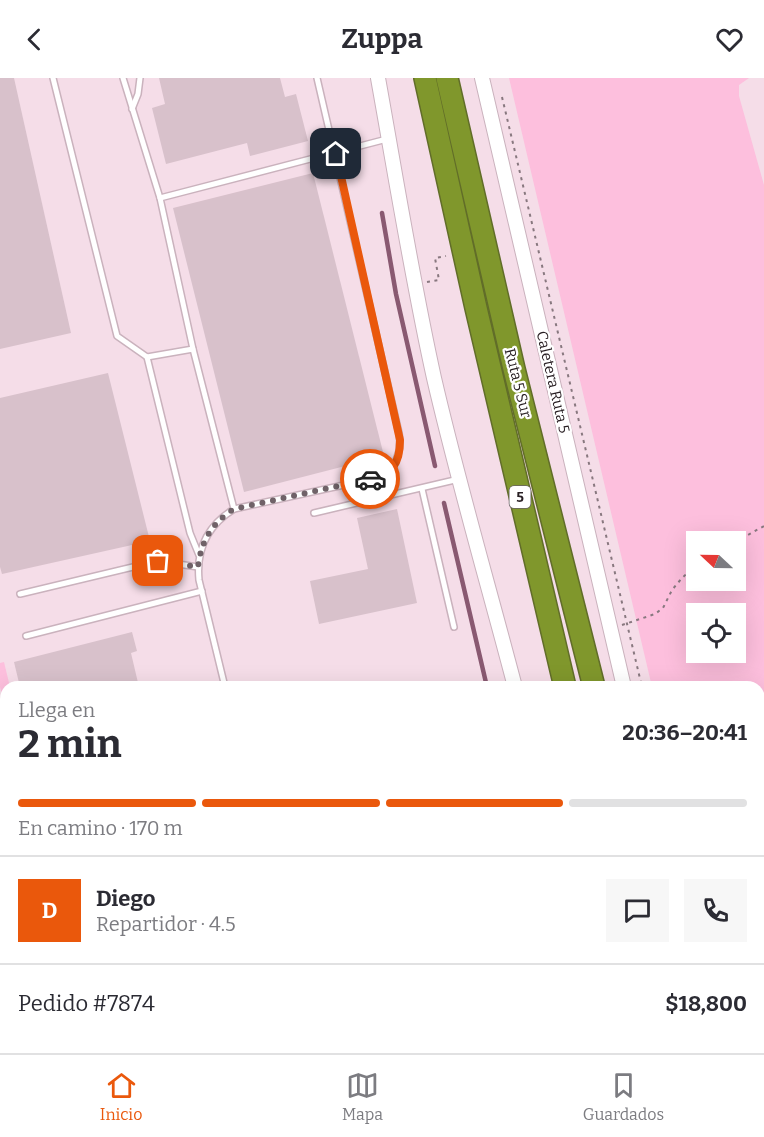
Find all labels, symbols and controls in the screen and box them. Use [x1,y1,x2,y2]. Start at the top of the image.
icon: back [18,23,51,56]
text: Zuppa [341,23,423,55]
icon: heart [713,23,746,56]
pin [310,128,361,179]
icon: home [319,137,352,170]
street label: Caletera Ruta 5 [532,329,574,435]
street label: Ruta 5 Sur [501,346,535,420]
courier [340,449,400,509]
icon: car [354,463,387,496]
road number: 5 [510,486,530,508]
north arrow [686,531,746,591]
map controls [686,531,746,663]
pin [132,535,183,586]
icon: bag [141,544,174,577]
button: locate [686,603,746,663]
text: Llega en [18,698,95,722]
text: 20:36–20:41 [622,719,747,746]
text: 2 min [18,721,122,767]
text: En camino · 170 m [18,816,183,840]
button: chat [606,879,669,942]
button: phone [684,879,747,942]
text: Diego [96,885,155,912]
text: D [42,897,57,924]
text: Repartidor · 4.5 [96,912,236,936]
text: Pedido #7874 [18,990,155,1017]
text: $18,800 [665,990,747,1017]
tab: Inicio [100,1069,142,1124]
tab: Mapa [342,1069,383,1124]
tab: Guardados [583,1069,664,1124]

